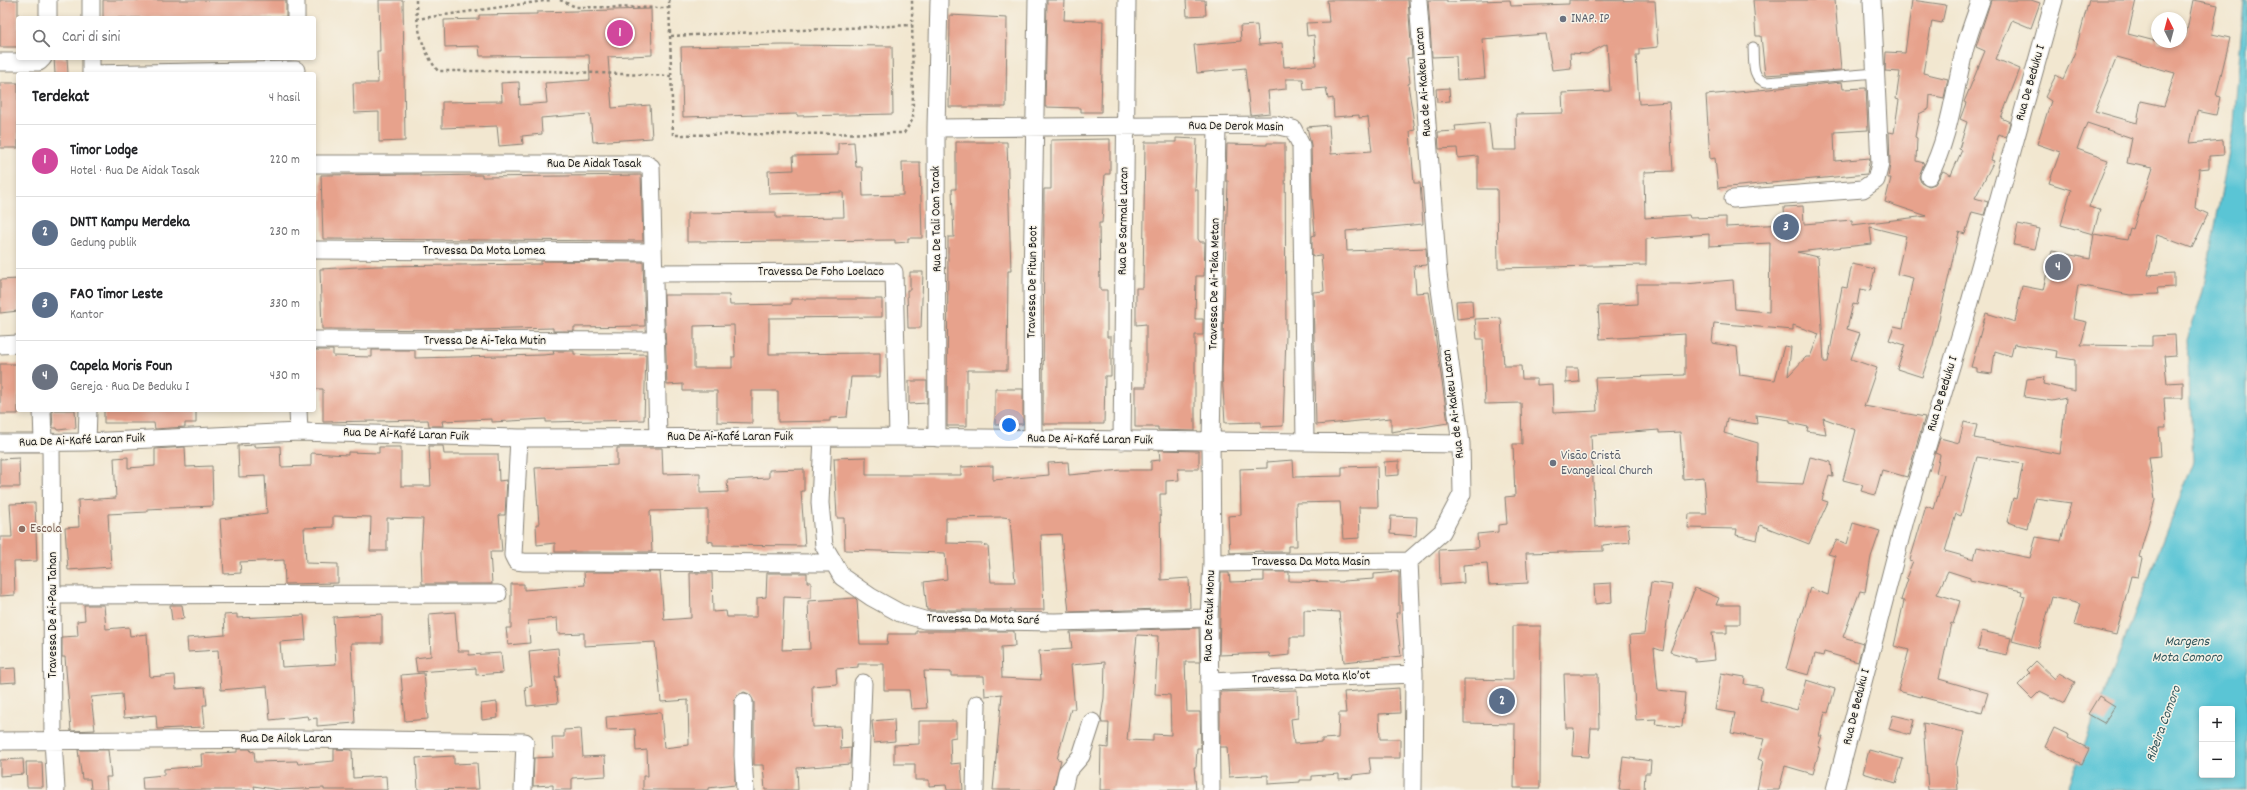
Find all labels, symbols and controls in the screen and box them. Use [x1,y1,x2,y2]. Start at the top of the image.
place label: INAP. IP [1571,10,1610,29]
north arrow [2151,12,2187,48]
marker: INAP. IP [1558,14,1568,24]
search box [16,16,316,60]
pin: 1 [607,18,633,48]
icon: search [30,27,52,49]
text: Cari di sini [62,27,120,49]
street label: Rua de Ai-Kakeu Laran [1411,27,1437,137]
street label: Rua De Beduku I [2011,43,2051,123]
text: Terdekat [32,86,89,110]
text: 4 hasil [269,89,300,108]
street label: Rua De Derok Masin [1188,117,1284,137]
text: Timor Lodge [70,140,138,162]
text: 1 [44,151,46,170]
text: 220 m [270,151,300,170]
street label: Rua De Aidak Tasak [547,155,641,174]
text: Hotel · Rua De Aidak Tasak [70,162,200,181]
street label: Rua De Tali Oan Tarak [927,166,947,272]
street label: Rua De Sarmale Laran [1114,167,1134,275]
text: DNTT Kampu Merdeka [70,212,189,234]
pin: 3 [1773,212,1799,242]
street label: Travessa De Ai-Teka Metan [1204,218,1226,350]
text: 2 [42,223,48,242]
text: 230 m [270,223,300,242]
street label: Travessa De Fitun Boot [1023,225,1043,339]
text: Gedung publik [70,234,137,253]
street label: Travessa Da Mota Lomea [423,242,546,261]
pin: 4 [2045,252,2071,282]
street label: Travessa De Foho Loelaco [758,263,884,282]
text: FAO Timor Leste [70,284,163,306]
text: 3 [42,295,48,314]
text: 330 m [269,295,300,314]
text: Kantor [70,306,104,325]
street label: Trvessa De Ai-Teka Mutin [424,332,546,351]
street label: Rua de Ai-Kakeu Laran [1438,348,1470,460]
street label: Rua De Beduku I [1923,354,1963,434]
text: Capela Moris Foun [70,356,172,378]
text: 4 [42,367,48,386]
text: 430 m [270,367,300,386]
text: Gereja · Rua De Beduku I [70,378,189,397]
your location [999,415,1019,435]
street label: Rua De Ai-Kafé Laran Fuik [343,423,469,447]
street label: Rua De Ai-Kafé Laran Fuik [667,428,793,447]
street label: Rua De Ai-Kafé Laran Fuik [19,429,145,453]
street label: Rua De Ai-Kafé Laran Fuik [1027,429,1153,451]
place label: Visão Cristã Evangelical Church [1561,447,1653,481]
marker: Visão Cristã Evangelical Church [1548,458,1558,468]
place label: Escola [30,520,62,539]
marker: Escola [17,524,27,534]
street label: Travessa De Ai-Pau Tahan [44,552,63,678]
street label: Travessa Da Mota Masin [1252,553,1370,572]
street label: Rua De Fatuk Monu [1199,570,1221,662]
street label: Travessa Da Mota Saré [927,610,1040,630]
water label: Margens Mota Comoro [2152,632,2223,668]
street label: Travessa Da Mota Klo’ot [1252,666,1371,690]
street label: Rua De Beduku I [1838,667,1876,747]
water label: Ribeira Comoro [2141,682,2187,765]
pin: 2 [1489,686,1515,716]
map controls [2199,706,2235,778]
button: + [2199,706,2235,742]
street label: Rua De Ailok Laran [240,730,332,749]
button: − [2199,742,2235,778]

